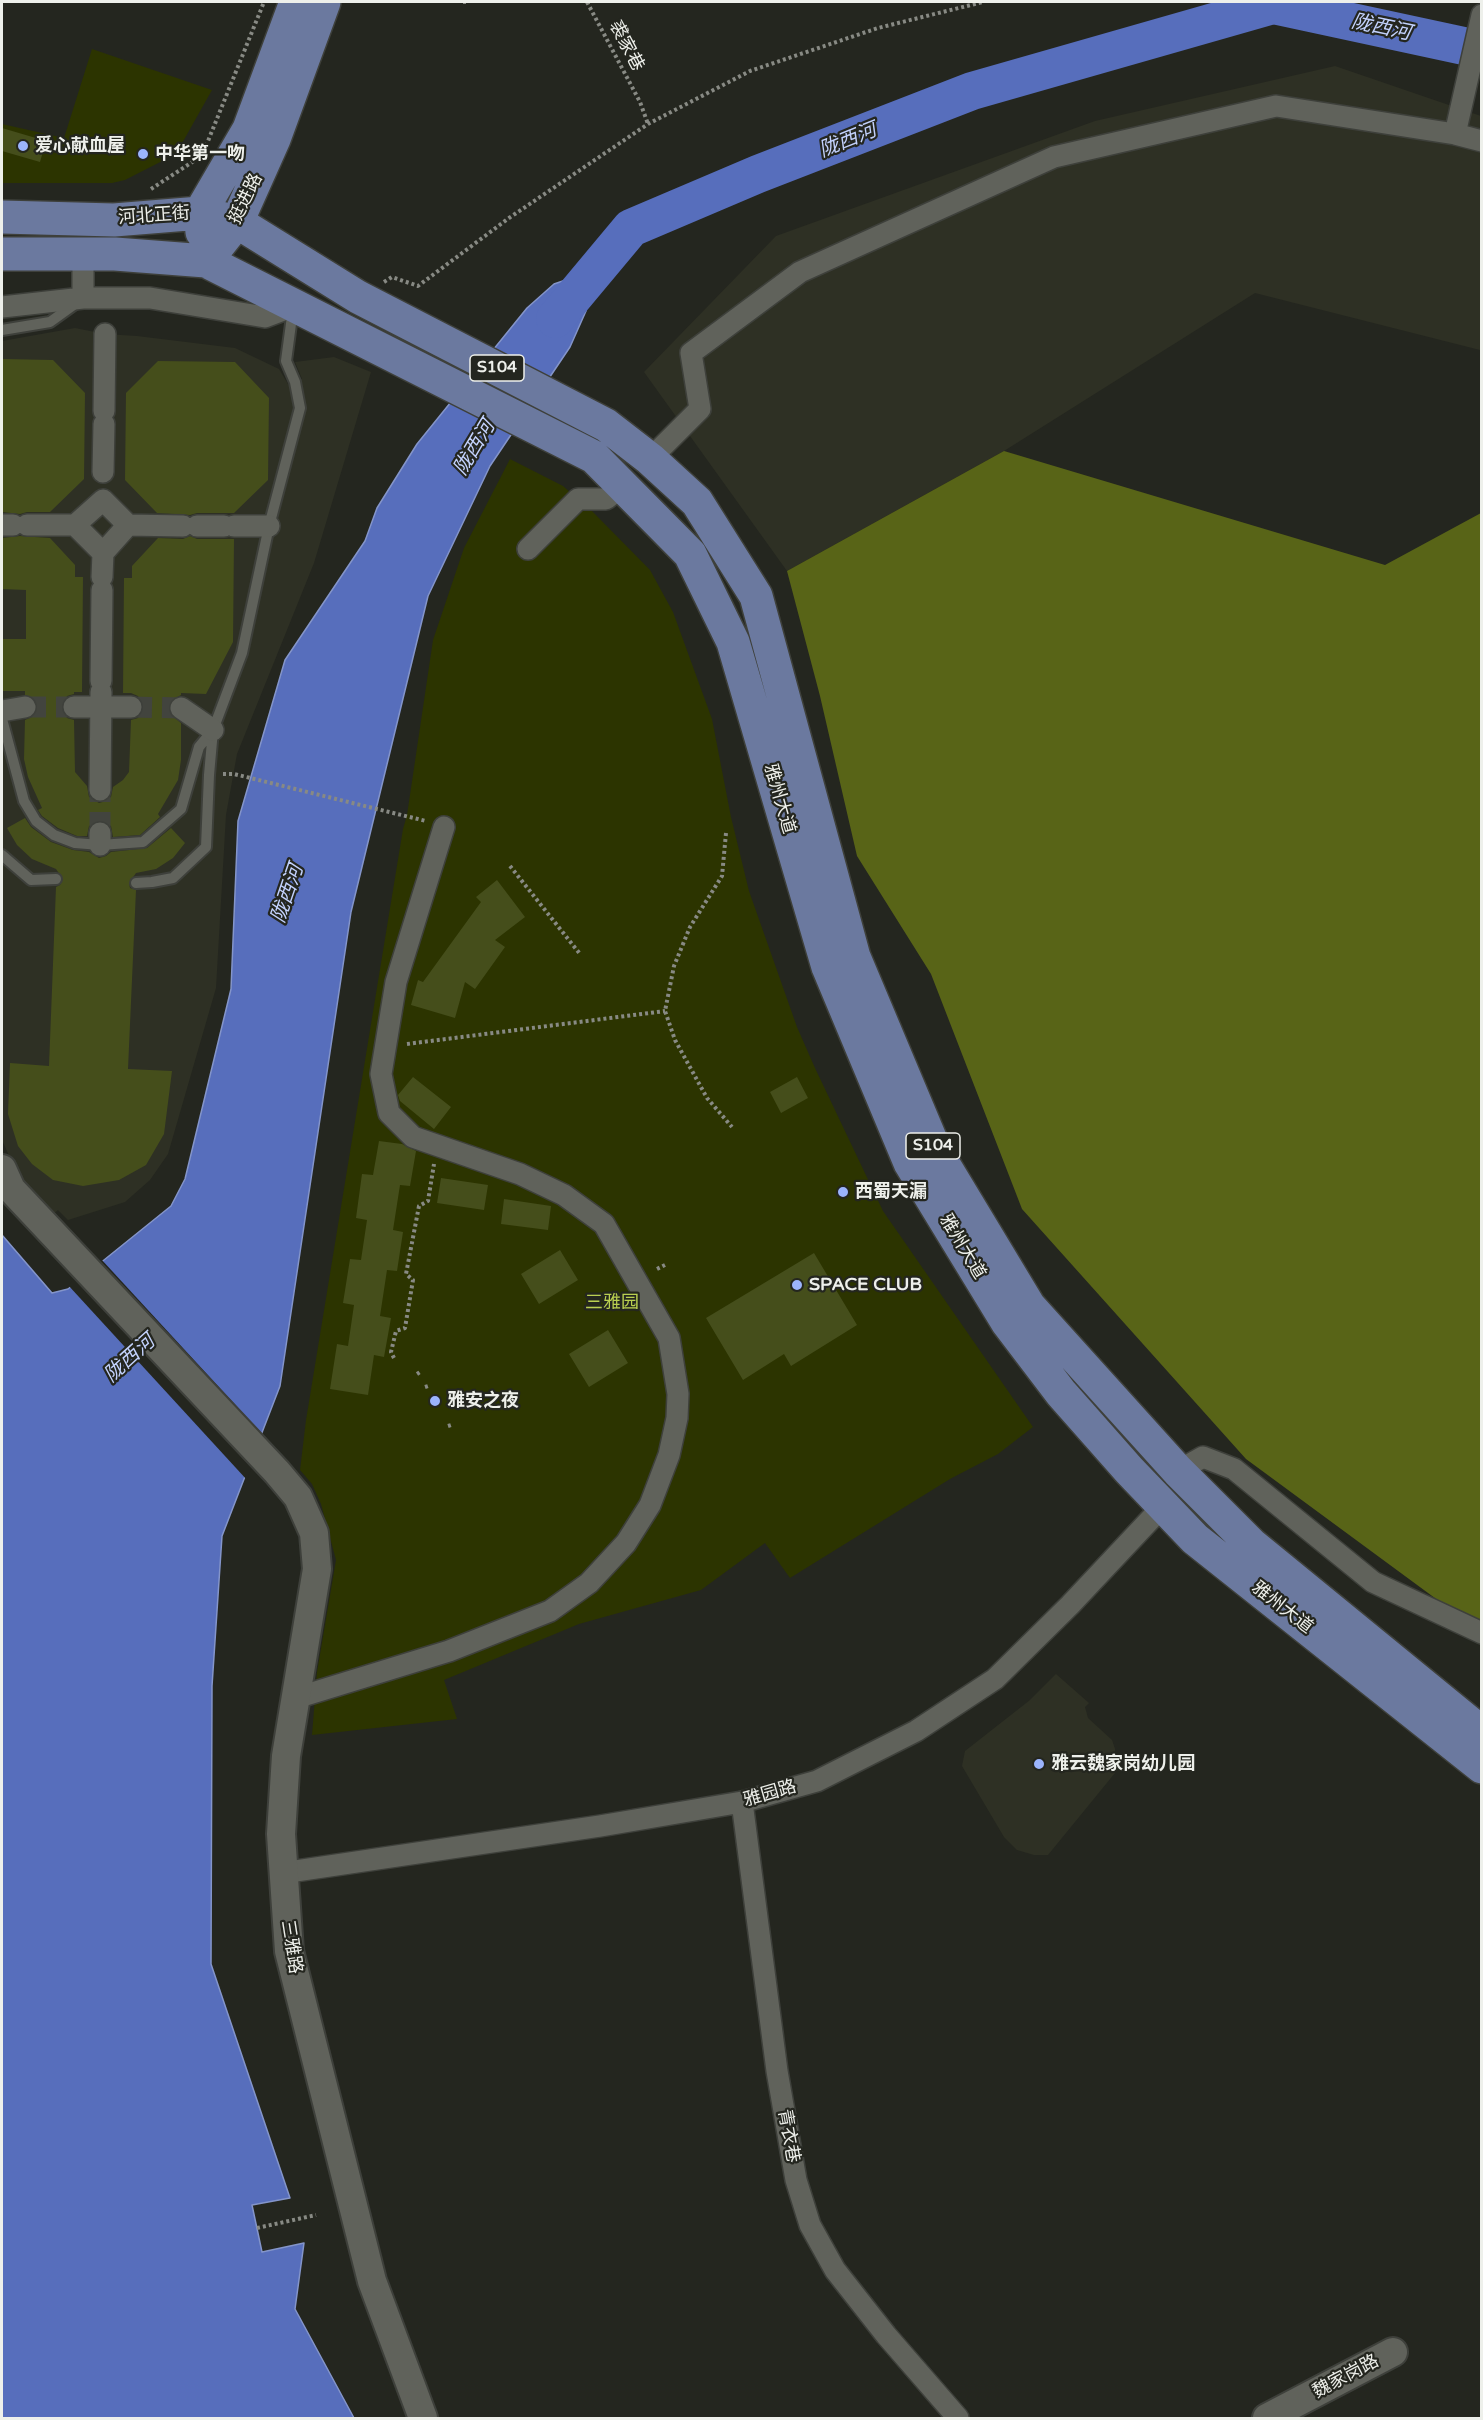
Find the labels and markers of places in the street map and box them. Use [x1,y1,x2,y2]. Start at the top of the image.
place label: 爱心献血屋 [35,135,125,157]
marker: 爱心献血屋 [16,139,30,153]
place label: 中华第一吻 [155,143,245,165]
marker: 中华第一吻 [136,147,150,161]
place label: 西蜀天漏 [855,1181,927,1203]
marker: 西蜀天漏 [836,1185,850,1199]
place label: SPACE CLUB [809,1274,922,1296]
marker: SPACE CLUB [790,1278,804,1292]
place label: 雅安之夜 [447,1390,519,1412]
marker: 雅安之夜 [428,1394,442,1408]
place label: 雅云魏家岗幼儿园 [1051,1753,1195,1775]
marker: 雅云魏家岗幼儿园 [1032,1757,1046,1771]

